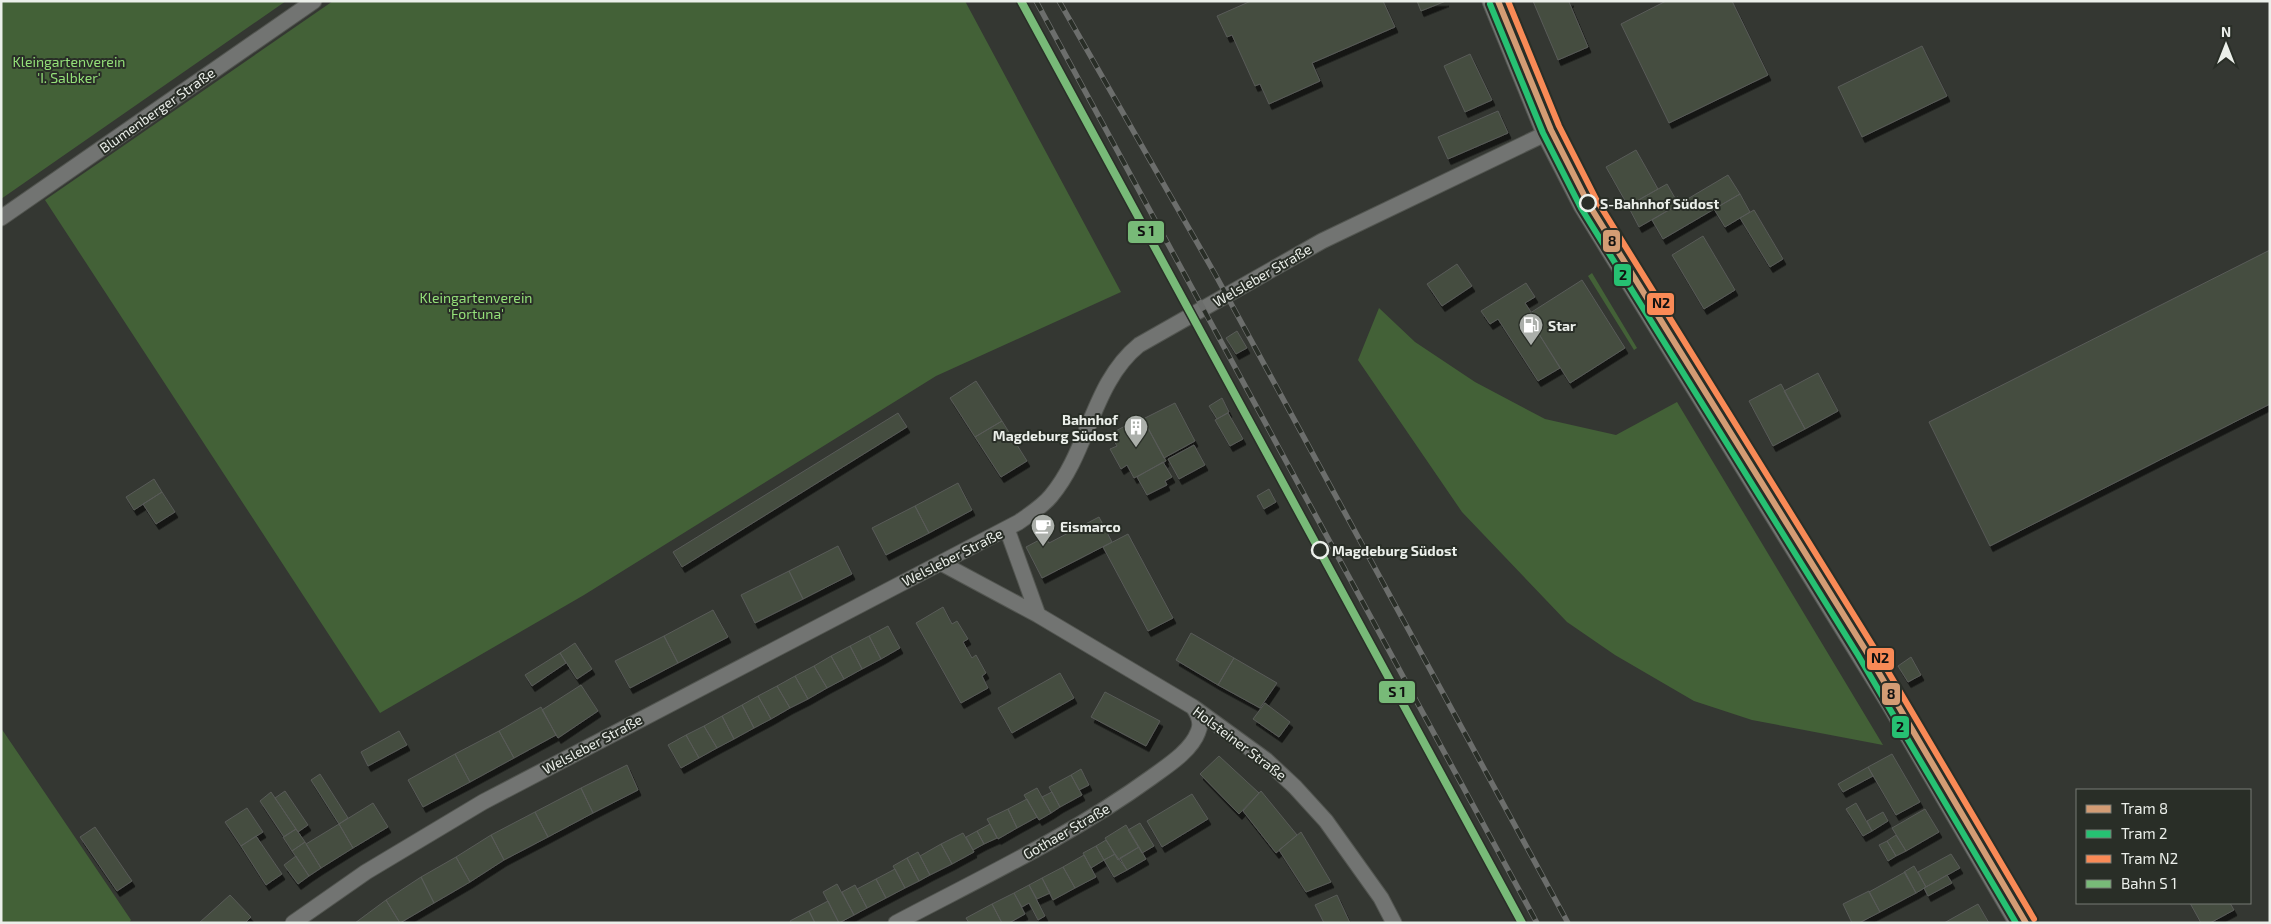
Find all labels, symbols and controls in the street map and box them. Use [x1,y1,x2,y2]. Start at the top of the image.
north arrow [2201,20,2251,70]
text: N [2221,23,2231,40]
park label: Kleingartenverein 'I. Salbker' [13,53,126,86]
street label: Blumenberger Straße [96,64,218,156]
marker: S-Bahnhof Südost [1579,194,1597,212]
place label: S-Bahnhof Südost [1600,195,1719,212]
line badge: S 1 [1127,220,1165,244]
text: S 1 [1137,222,1155,239]
line badge: 8 [1602,229,1621,253]
text: 8 [1608,232,1616,249]
street label: Welsleber Straße [1210,240,1314,310]
line badge: 2 [1613,263,1632,287]
text: 2 [1619,266,1627,283]
park label: Kleingartenverein 'Fortuna' [420,289,533,322]
line badge: N2 [1646,292,1675,316]
text: N2 [1652,294,1670,311]
fuel station icon: Star [1518,312,1544,346]
place label: Star [1548,317,1576,334]
place label: Bahnhof Magdeburg Südost [993,411,1118,444]
building icon: Bahnhof Magdeburg Südost [1123,414,1149,448]
cafe icon: Eismarco [1030,513,1056,547]
place label: Eismarco [1060,518,1121,535]
street label: Welsleber Straße [899,524,1005,590]
marker: Magdeburg Südost [1311,541,1329,559]
place label: Magdeburg Südost [1332,542,1457,559]
line badge: N2 [1866,647,1895,671]
text: N2 [1871,649,1889,666]
line badge: S 1 [1378,680,1416,704]
line badge: 8 [1881,682,1901,706]
text: S 1 [1388,683,1406,700]
text: 8 [1887,685,1895,702]
street label: Holsteiner Straße [1190,702,1290,784]
street label: Welsleber Straße [539,710,645,778]
line badge: 2 [1891,715,1910,739]
text: 2 [1896,718,1904,735]
legend [2076,789,2251,904]
street label: Gothaer Straße [1020,799,1112,863]
text: Tram 8 [2121,799,2168,817]
text: Tram 2 [2121,824,2168,842]
text: Tram N2 [2121,849,2178,867]
text: Bahn S 1 [2121,874,2177,892]

